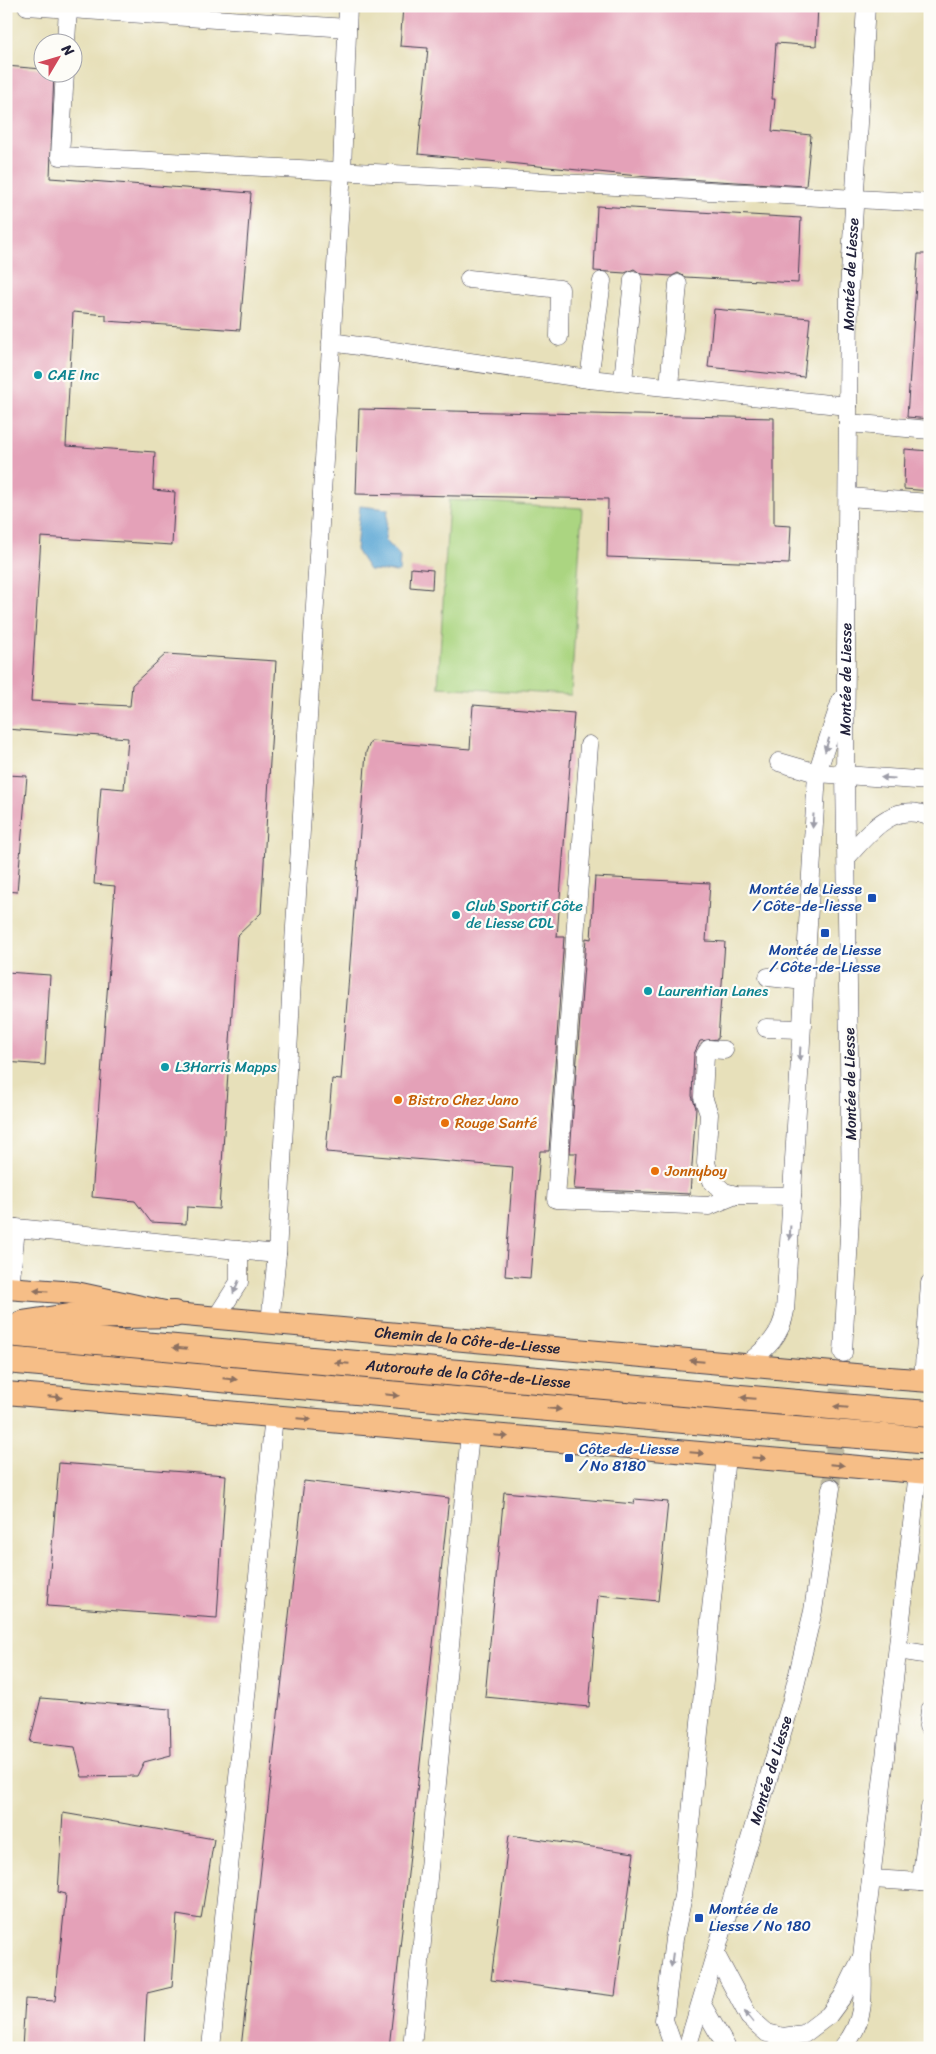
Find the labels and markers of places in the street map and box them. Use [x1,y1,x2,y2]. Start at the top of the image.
place label: CAE Inc [48,362,100,388]
marker: CAE Inc [32,369,44,381]
place label: Montée de Liesse / Côte-de-liesse [749,876,862,919]
marker: Montée de Liesse / Côte-de-liesse [866,892,878,904]
place label: Club Sportif Côte de Liesse CDL [466,893,583,936]
marker: Club Sportif Côte de Liesse CDL [450,909,462,921]
marker: Montée de Liesse / Côte-de-Liesse [819,927,831,939]
place label: Montée de Liesse / Côte-de-Liesse [769,937,881,980]
place label: Laurentian Lanes [658,978,769,1004]
marker: Laurentian Lanes [642,985,654,997]
place label: L3Harris Mapps [175,1054,277,1080]
marker: L3Harris Mapps [159,1061,171,1073]
place label: Bistro Chez Jano [408,1087,519,1113]
marker: Bistro Chez Jano [392,1094,404,1106]
place label: Rouge Santé [455,1110,538,1136]
marker: Rouge Santé [439,1117,451,1129]
place label: Jonnyboy [664,1158,727,1184]
marker: Jonnyboy [649,1165,661,1177]
place label: Côte-de-Liesse / No 8180 [579,1436,680,1479]
marker: Côte-de-Liesse / No 8180 [563,1452,575,1464]
place label: Montée de Liesse / No 180 [709,1896,811,1939]
marker: Montée de Liesse / No 180 [693,1912,705,1924]

